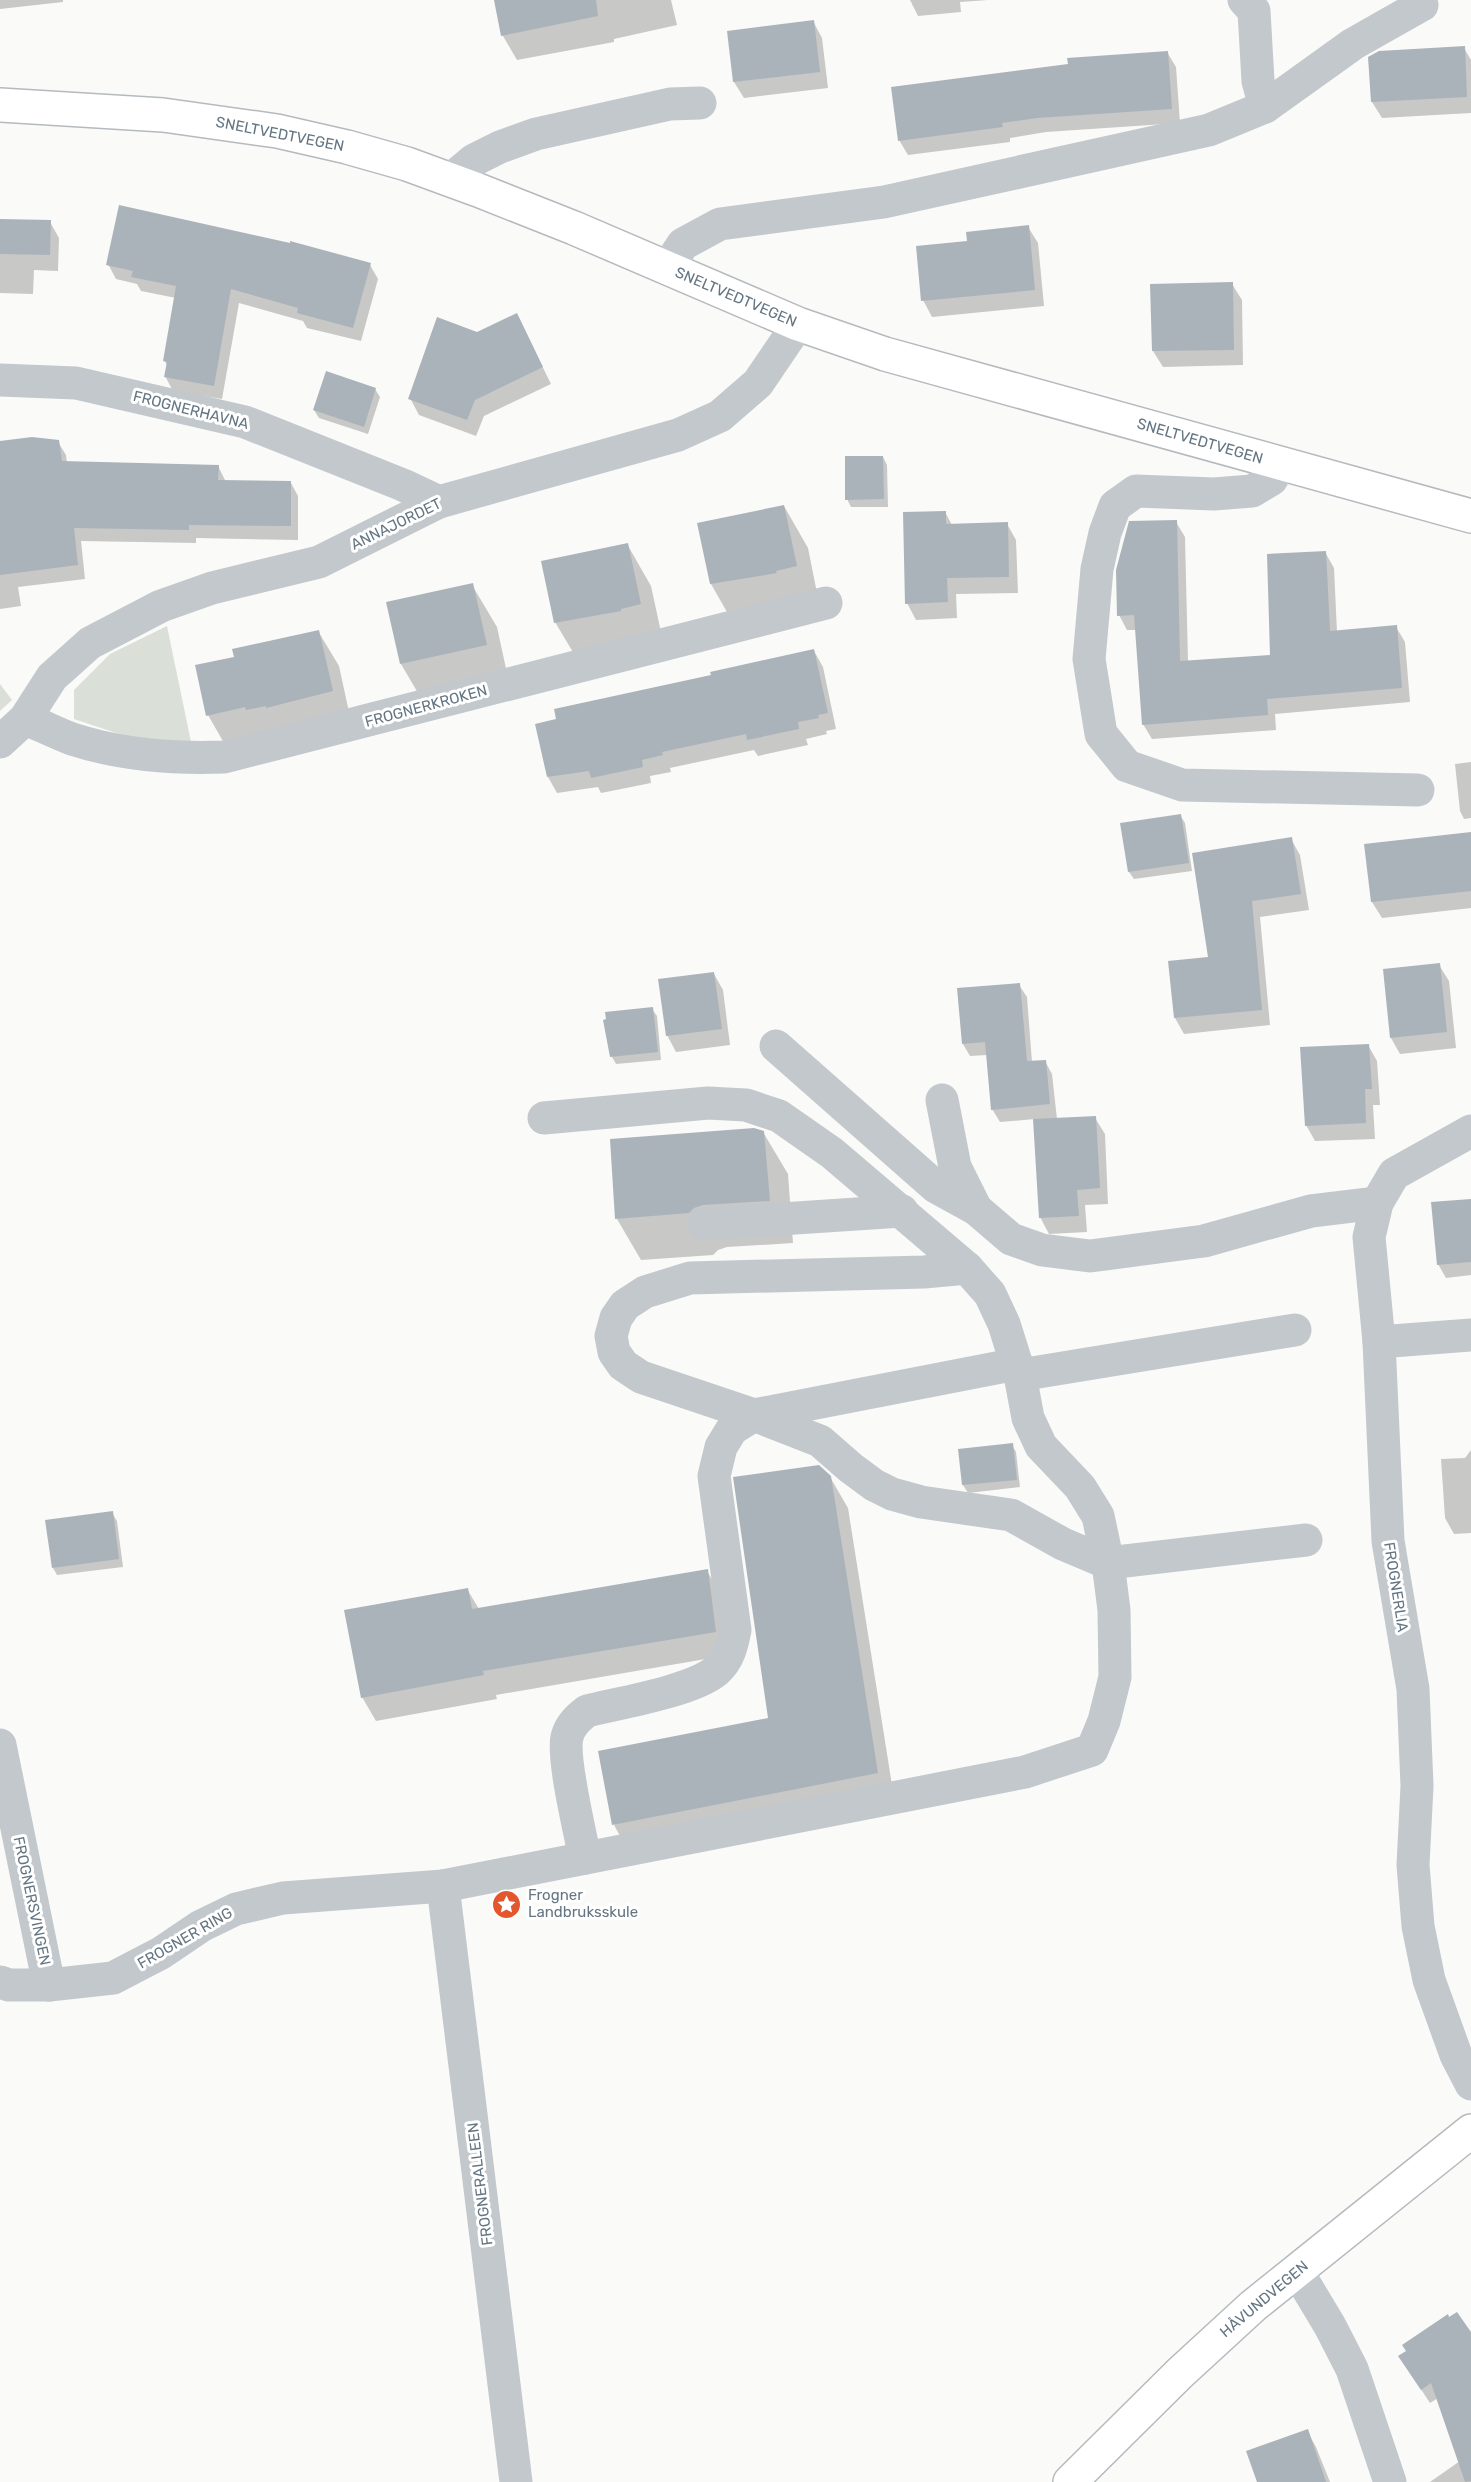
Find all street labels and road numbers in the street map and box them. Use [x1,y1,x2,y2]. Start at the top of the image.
street label: SNELTVEDTVEGEN [214,113,346,155]
street label: SNELTVEDTVEGEN [672,263,800,331]
street label: FROGNERHAVNA [131,387,251,433]
street label: SNELTVEDTVEGEN [1135,414,1265,468]
street label: ANNAJORDET [348,494,444,554]
street label: FROGNERKROKEN [363,681,489,731]
street label: FROGNERLIA [1380,1541,1412,1633]
street label: FROGNERSVINGEN [10,1835,54,1967]
street label: FROGNER RING [134,1904,236,1972]
street label: FROGNERALLEEN [464,2121,496,2247]
street label: HÅVUNDVEGEN [1216,2257,1312,2341]

